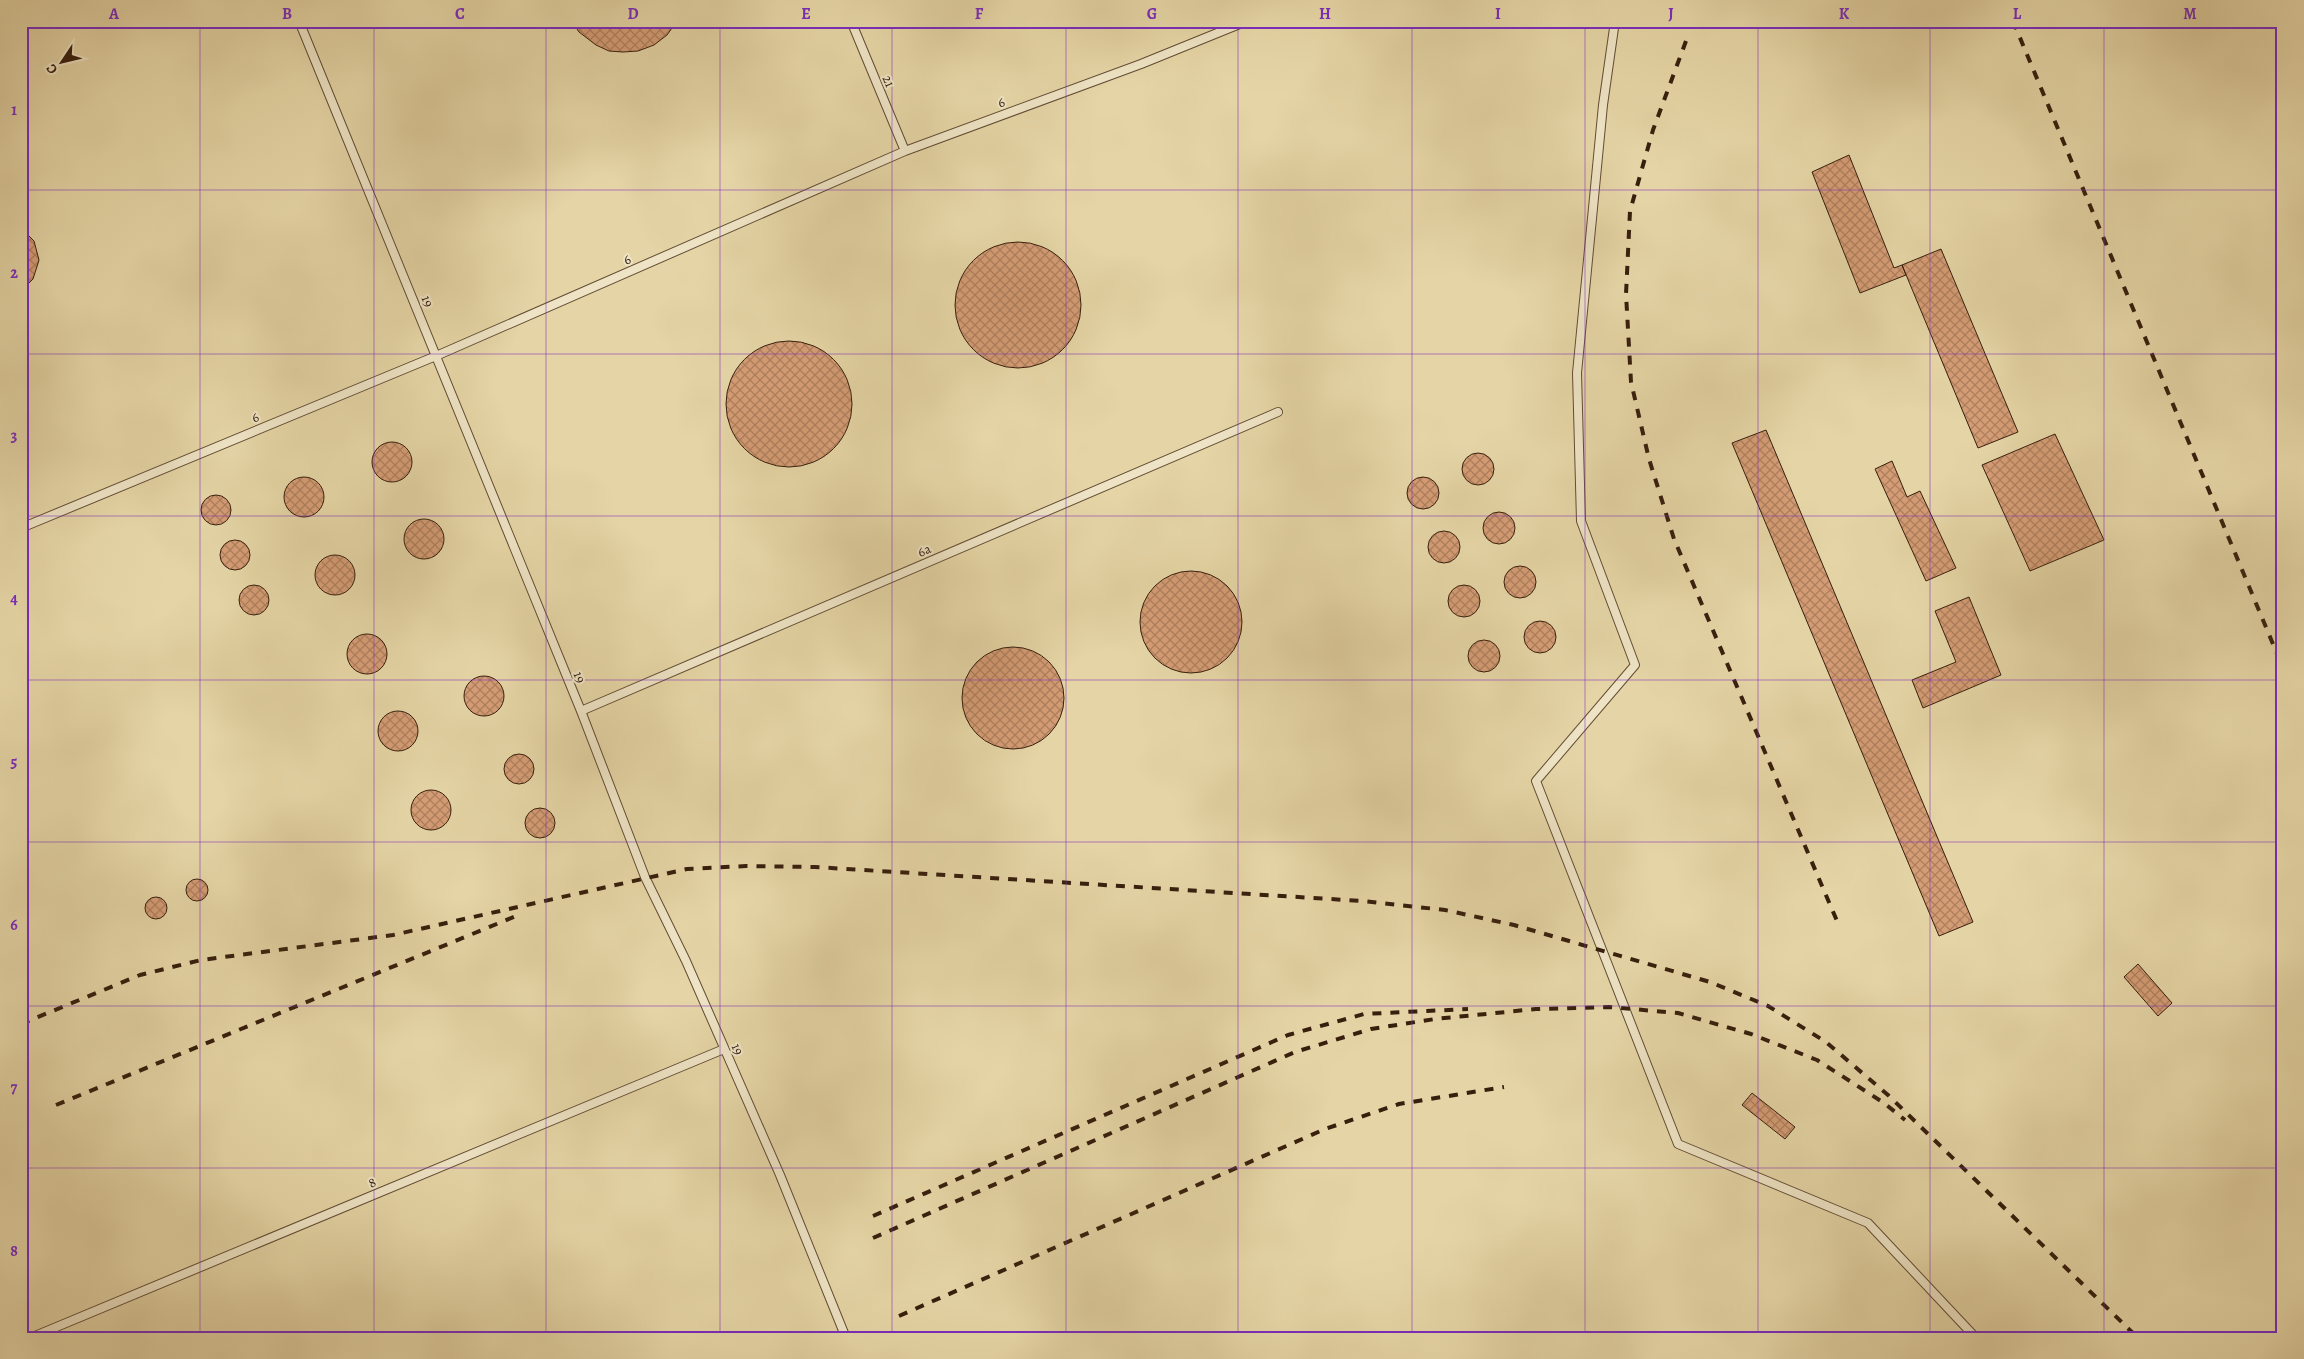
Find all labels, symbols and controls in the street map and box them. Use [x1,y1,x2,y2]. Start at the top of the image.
text: A [108,3,120,25]
text: B [282,3,292,25]
text: C [455,3,465,25]
text: D [627,3,639,25]
text: E [801,3,811,25]
text: F [975,3,984,25]
text: G [1147,3,1157,25]
text: H [1319,3,1331,25]
text: I [1495,3,1501,25]
text: J [1668,3,1674,25]
text: K [1839,3,1850,25]
text: L [2013,3,2022,25]
text: M [2183,3,2197,25]
north arrow [38,38,88,88]
text: С [41,60,62,78]
street label: 21 [878,72,900,90]
street label: 6 [995,92,1007,113]
text: 1 [11,99,17,121]
street label: 6 [620,249,634,269]
text: 2 [10,262,18,284]
street label: 19 [417,292,438,310]
street label: 6 [249,407,262,427]
text: 3 [11,425,18,447]
street label: 6a [915,539,934,562]
text: 4 [10,588,18,610]
street label: 19 [569,668,590,686]
text: 5 [11,751,18,773]
text: 6 [10,914,18,936]
street label: 19 [727,1040,748,1058]
text: 7 [11,1077,18,1099]
street label: 8 [365,1172,379,1193]
text: 8 [10,1240,18,1262]

